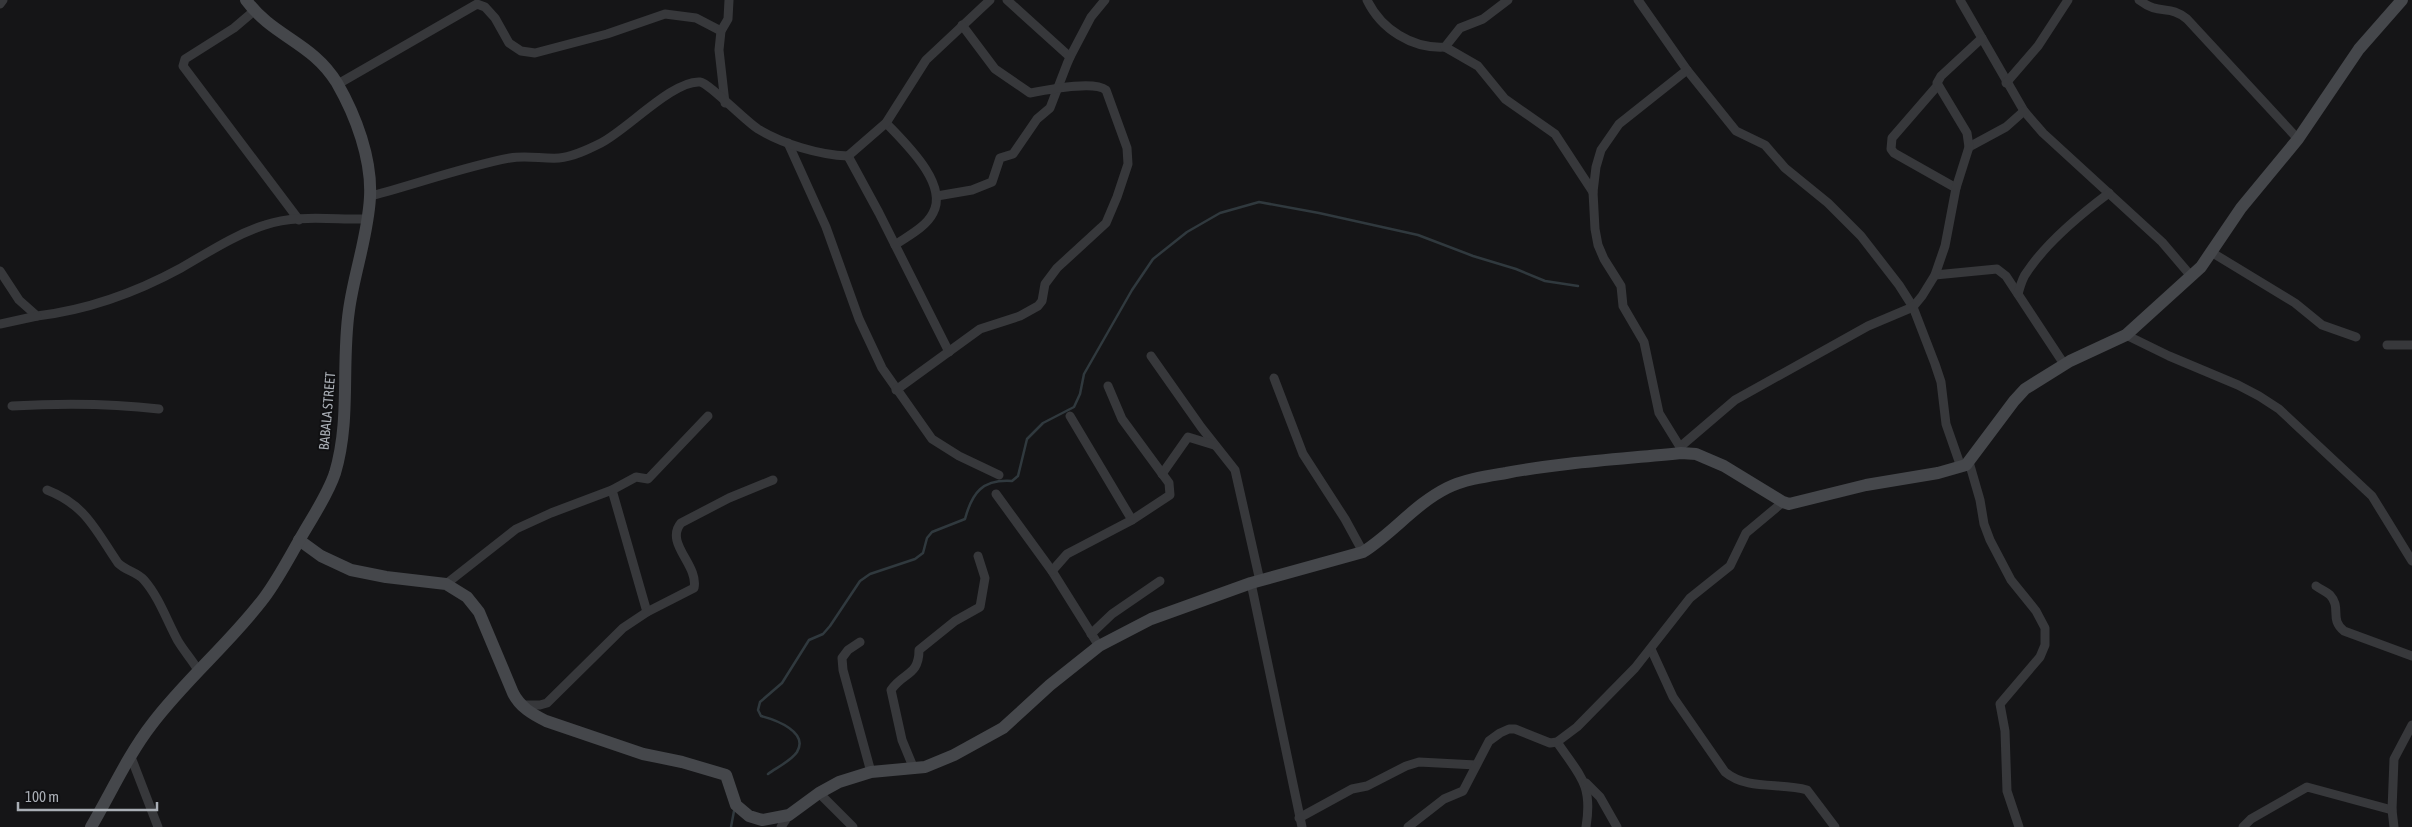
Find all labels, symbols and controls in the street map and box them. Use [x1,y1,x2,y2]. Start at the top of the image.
street label: BABALA STREET [316,371,338,451]
scale bar [18,780,156,812]
text: 100 m [25,788,59,805]

